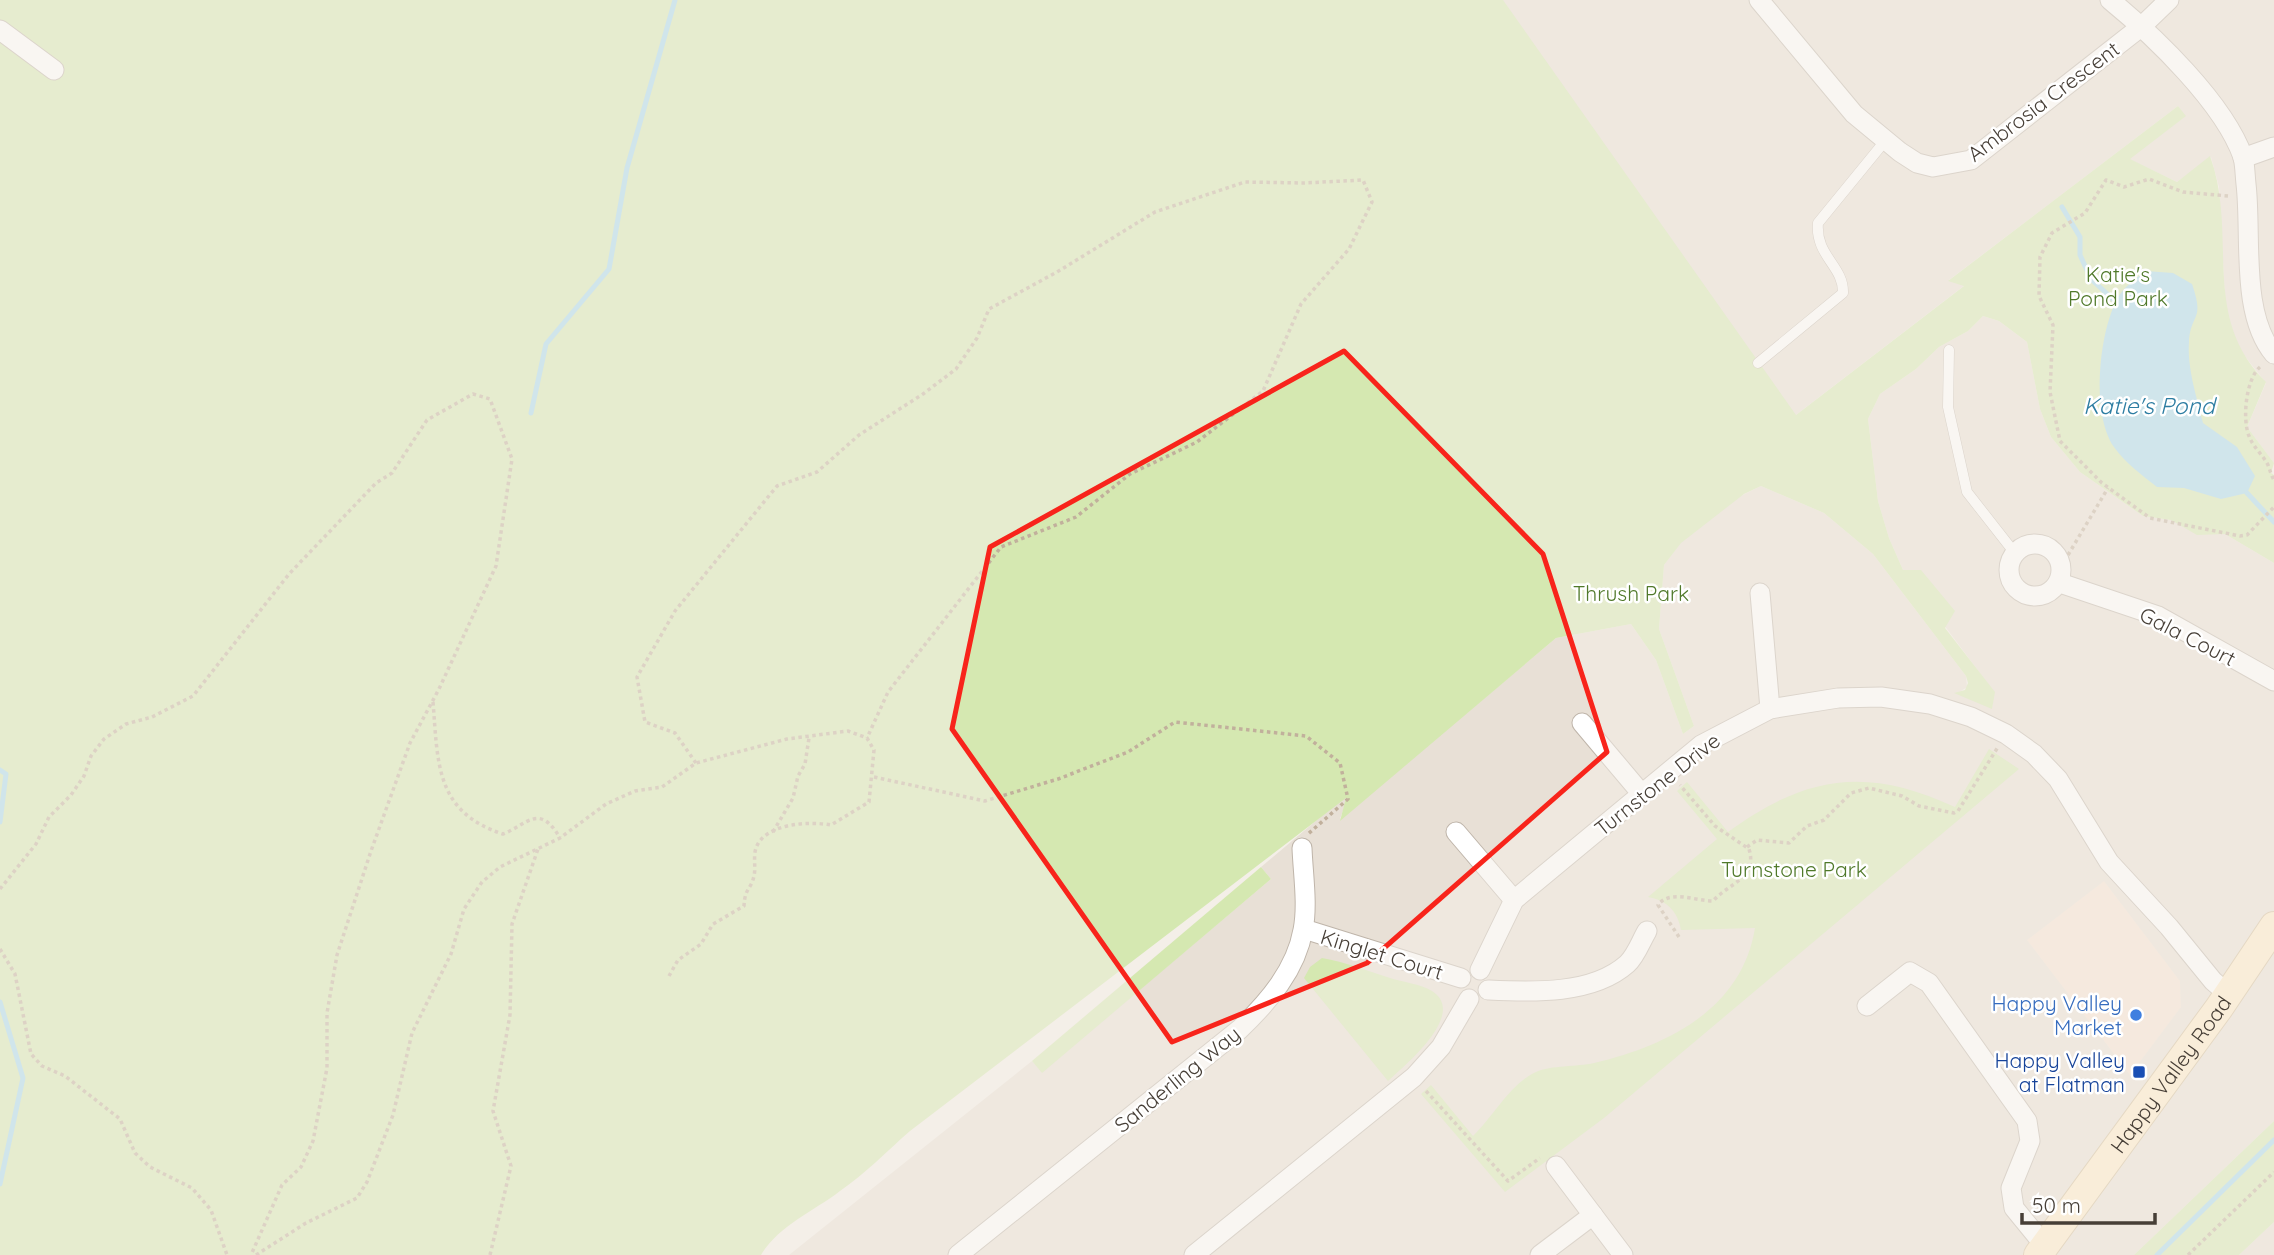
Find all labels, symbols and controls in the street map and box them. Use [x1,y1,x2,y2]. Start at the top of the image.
street label: Ambrosia Crescent [1962,35,2124,167]
park label: Katie's Pond Park [2068,261,2168,311]
water label: Katie's Pond [2083,391,2218,420]
park label: Thrush Park [1573,580,1689,606]
street label: Gala Court [2136,601,2240,671]
street label: Turnstone Drive [1589,727,1725,841]
park label: Turnstone Park [1721,856,1867,882]
street label: Kinglet Court [1318,923,1446,985]
place label: Happy Valley Market [1991,990,2122,1040]
street label: Happy Valley Road [2104,991,2236,1158]
marker: Happy Valley Market [2128,1007,2144,1023]
street label: Sanderling Way [1109,1020,1245,1138]
place label: Happy Valley at Flatman [1994,1047,2125,1097]
marker: Happy Valley at Flatman [2131,1064,2147,1080]
scale bar [2022,1182,2155,1226]
text: 50 m [2032,1192,2081,1218]

